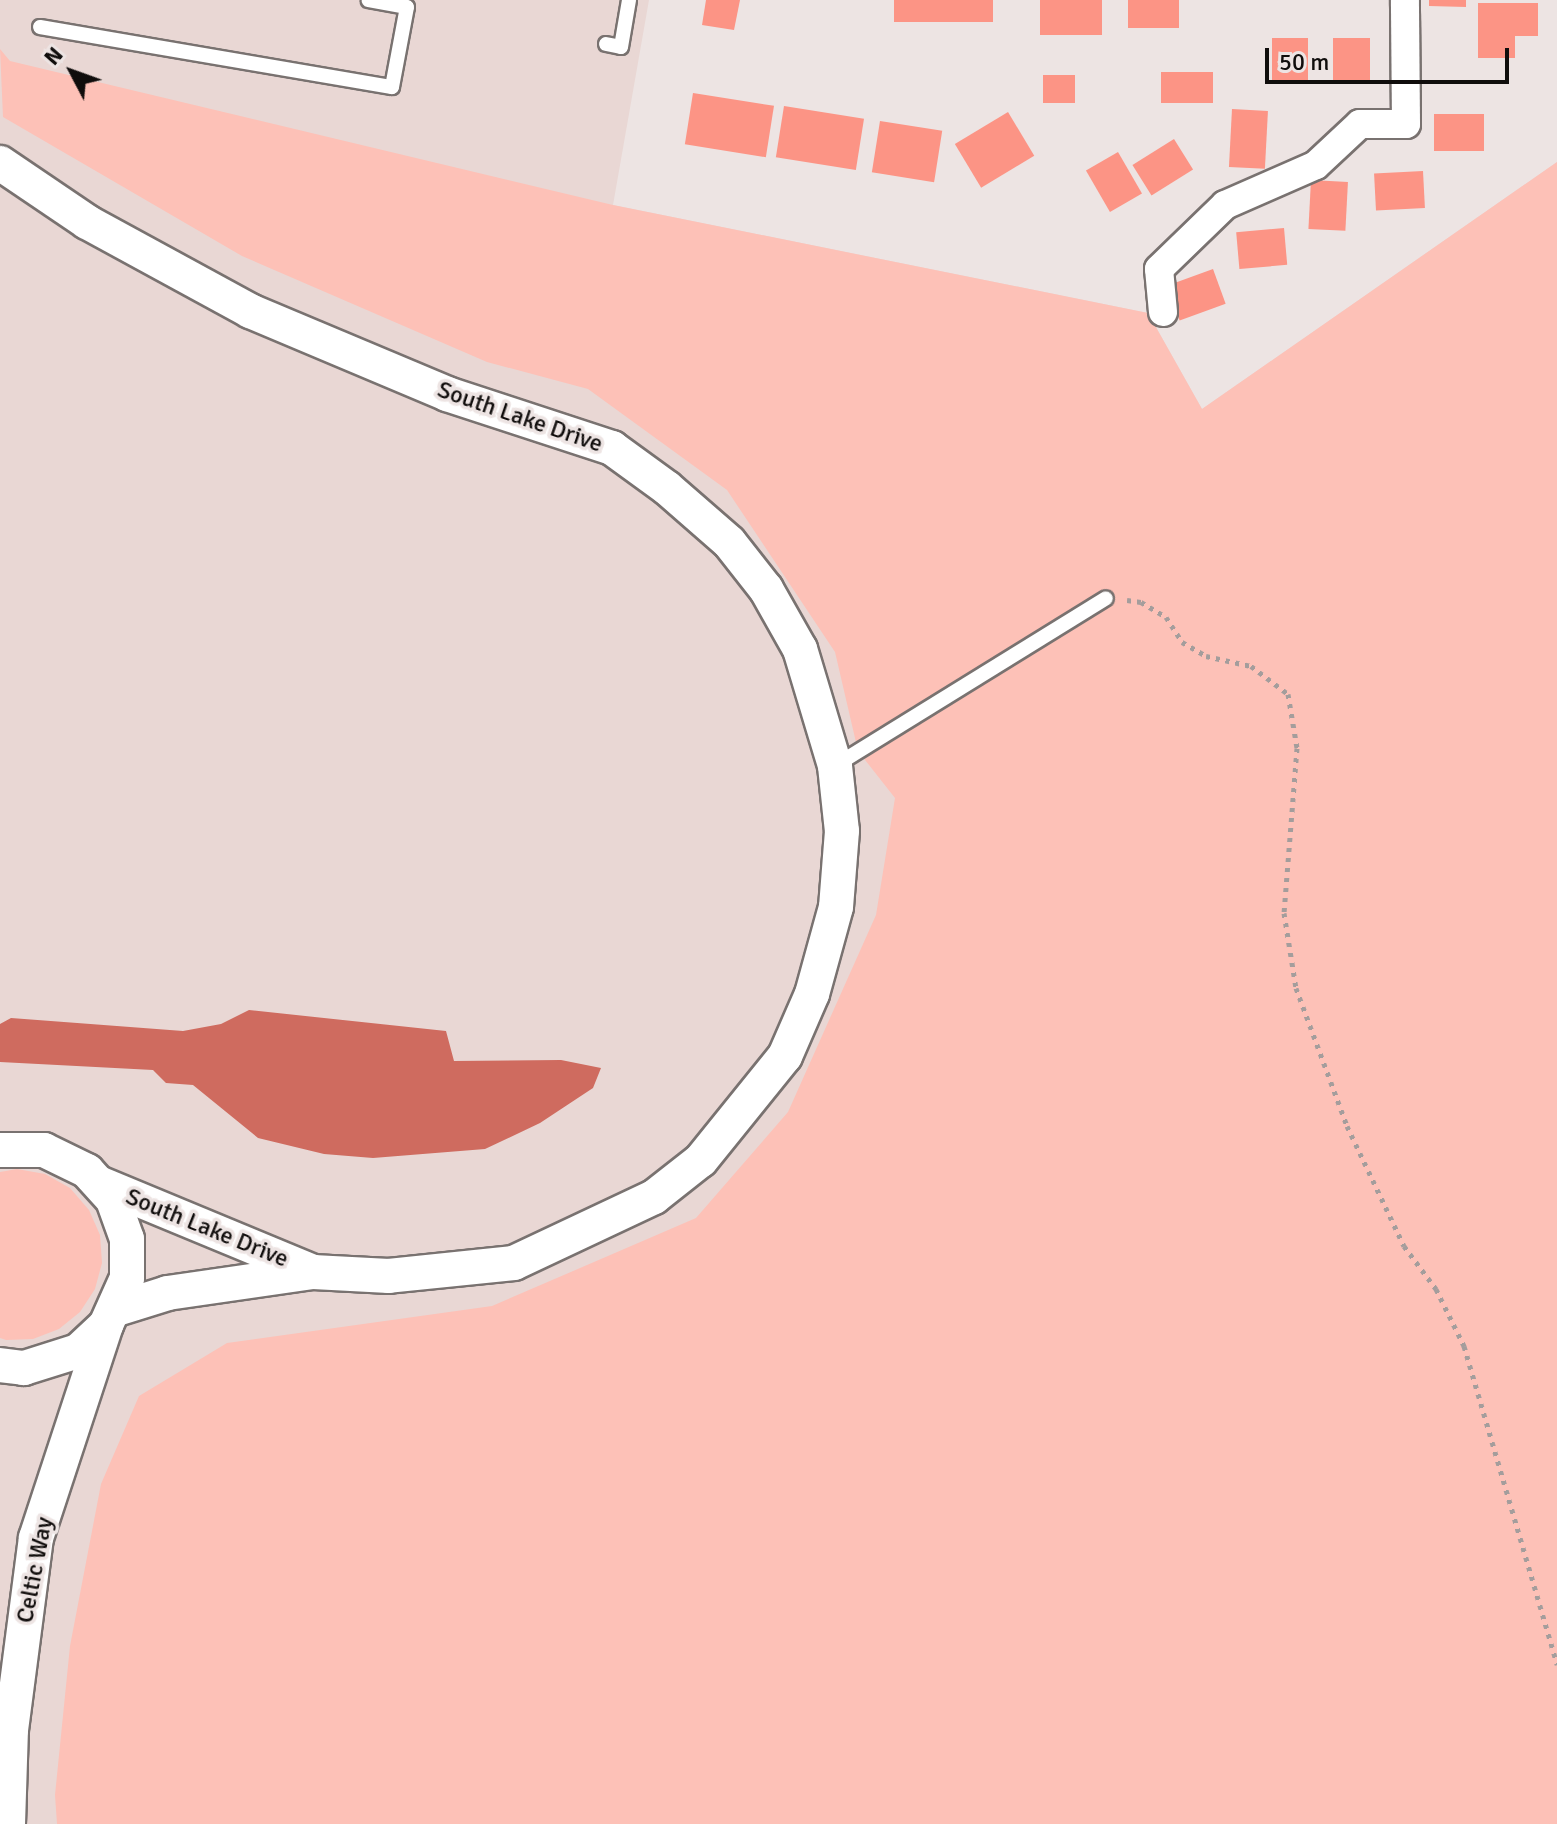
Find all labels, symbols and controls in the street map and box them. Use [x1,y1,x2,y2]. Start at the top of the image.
north arrow [32,32,112,112]
scale bar [1269,32,1513,82]
text: N [38,41,69,71]
text: 50 m [1279,47,1329,77]
street label: South Lake Drive [434,375,606,459]
street label: South Lake Drive [122,1182,292,1274]
street label: Celtic Way [11,1515,59,1625]

